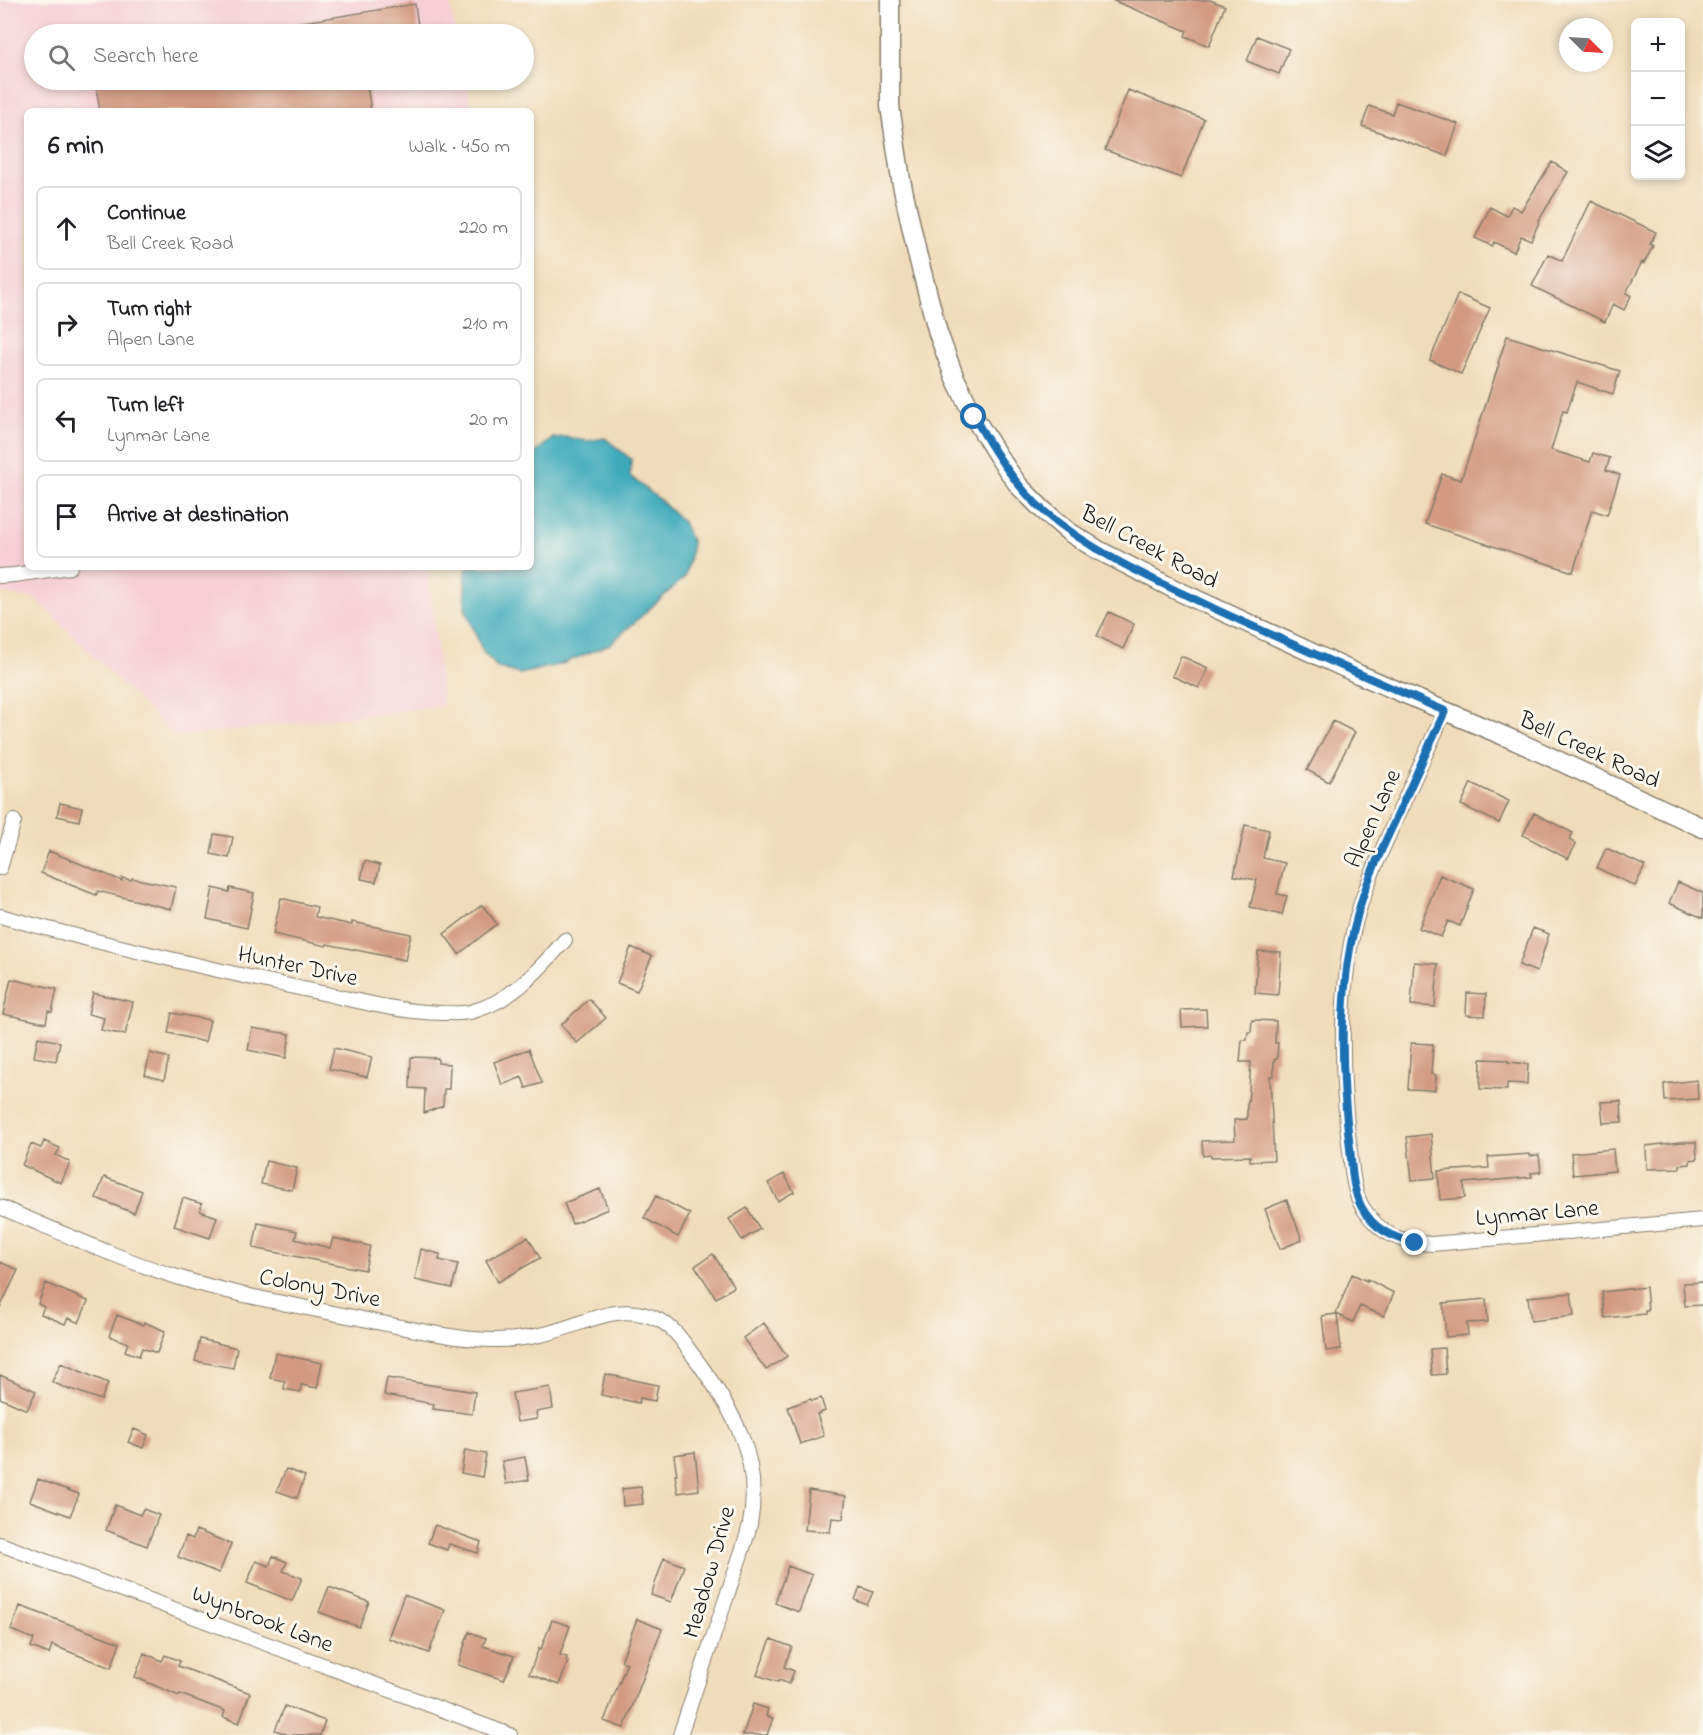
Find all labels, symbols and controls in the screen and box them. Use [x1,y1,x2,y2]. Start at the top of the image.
north arrow [1559,18,1613,72]
map controls [1631,18,1685,180]
button: + [1631,18,1685,72]
search box [24,24,534,90]
icon: search [45,41,78,74]
text: Search here [93,41,198,73]
button: − [1631,72,1685,126]
button: layers [1631,126,1685,180]
text: 6 min [48,128,104,166]
text: Walk · 450 m [408,133,510,162]
text: Continue [107,198,186,230]
icon: ahead [50,212,83,245]
text: 220 m [459,214,508,243]
text: Bell Creek Road [107,230,234,259]
text: Turn right [107,294,192,326]
icon: right [50,308,83,341]
text: 210 m [463,310,508,339]
text: Alpen Lane [107,326,194,355]
text: Turn left [107,390,184,422]
route start [960,403,986,429]
icon: left [50,404,83,437]
text: 20 m [469,406,508,435]
text: Lynmar Lane [107,422,210,451]
street label: Bell Creek Road [1073,497,1225,600]
icon: arrive [50,500,83,533]
text: Arrive at destination [107,500,289,532]
street label: Bell Creek Road [1512,703,1666,799]
street label: Alpen Lane [1337,764,1412,874]
street label: Hunter Drive [234,938,361,997]
street label: Lynmar Lane [1474,1192,1601,1238]
route end [1401,1229,1427,1255]
street label: Colony Drive [256,1261,383,1319]
street label: Meadow Drive [675,1502,746,1643]
street label: Wynbrook Lane [186,1577,338,1664]

